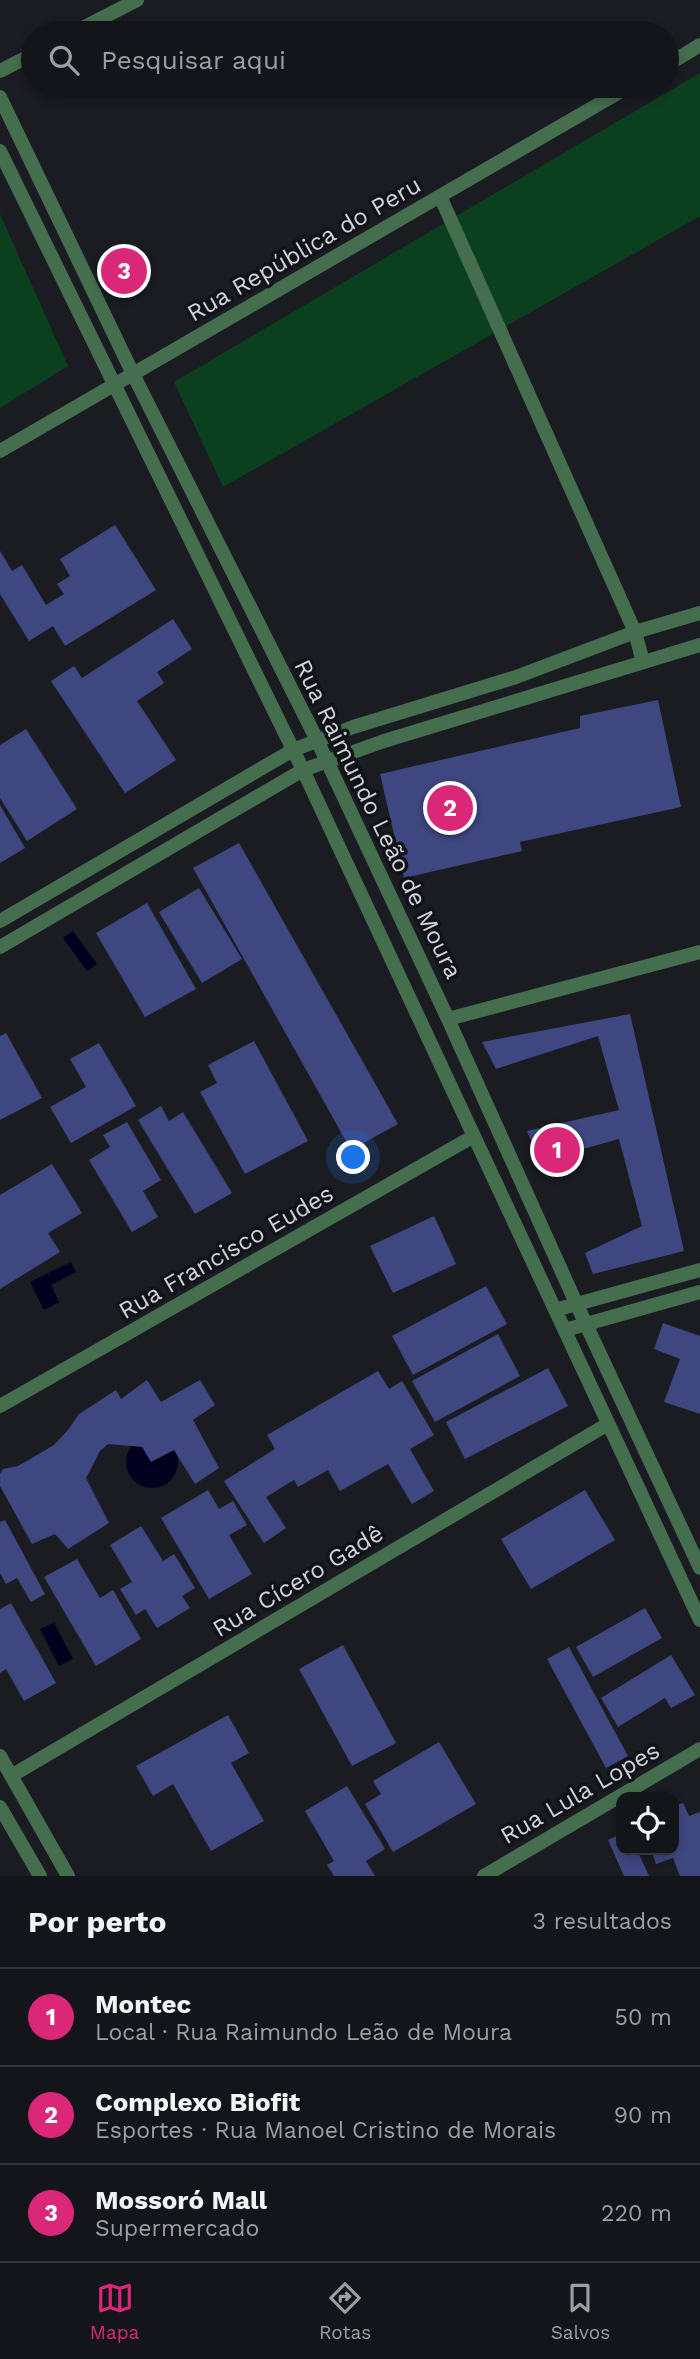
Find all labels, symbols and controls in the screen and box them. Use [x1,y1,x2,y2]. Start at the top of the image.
search box [21,21,679,98]
icon: search [45,41,83,79]
text: Pesquisar aqui [101,45,286,75]
street label: Rua República do Peru [182,171,426,327]
pin: 3 [101,245,147,297]
street label: Rua Raimundo Leão de Moura [288,655,468,983]
pin: 2 [427,782,473,834]
pin: 1 [534,1124,580,1176]
your location [336,1140,370,1174]
street label: Rua Francisco Eudes [114,1179,338,1325]
street label: Rua Cícero Gadê [208,1519,388,1643]
street label: Rua Lula Lopes [495,1736,665,1850]
map controls [616,1792,679,1855]
button: locate [616,1792,679,1855]
text: Por perto [28,1904,166,1939]
text: 3 resultados [533,1908,672,1935]
text: Montec [95,1989,191,2019]
text: 1 [46,2004,56,2031]
text: 50 m [615,2004,672,2031]
text: Local · Rua Raimundo Leão de Moura [95,2019,512,2046]
text: Complexo Biofit [95,2087,300,2117]
text: 2 [44,2102,58,2129]
text: 90 m [614,2102,672,2129]
text: Esportes · Rua Manoel Cristino de Morais [95,2117,556,2144]
text: Mossoró Mall [95,2185,267,2215]
text: 3 [44,2200,58,2227]
text: 220 m [601,2200,672,2227]
text: Supermercado [95,2215,259,2242]
tab: Mapa [90,2279,139,2344]
tab: Rotas [319,2279,371,2344]
tab: Salvos [551,2279,610,2344]

